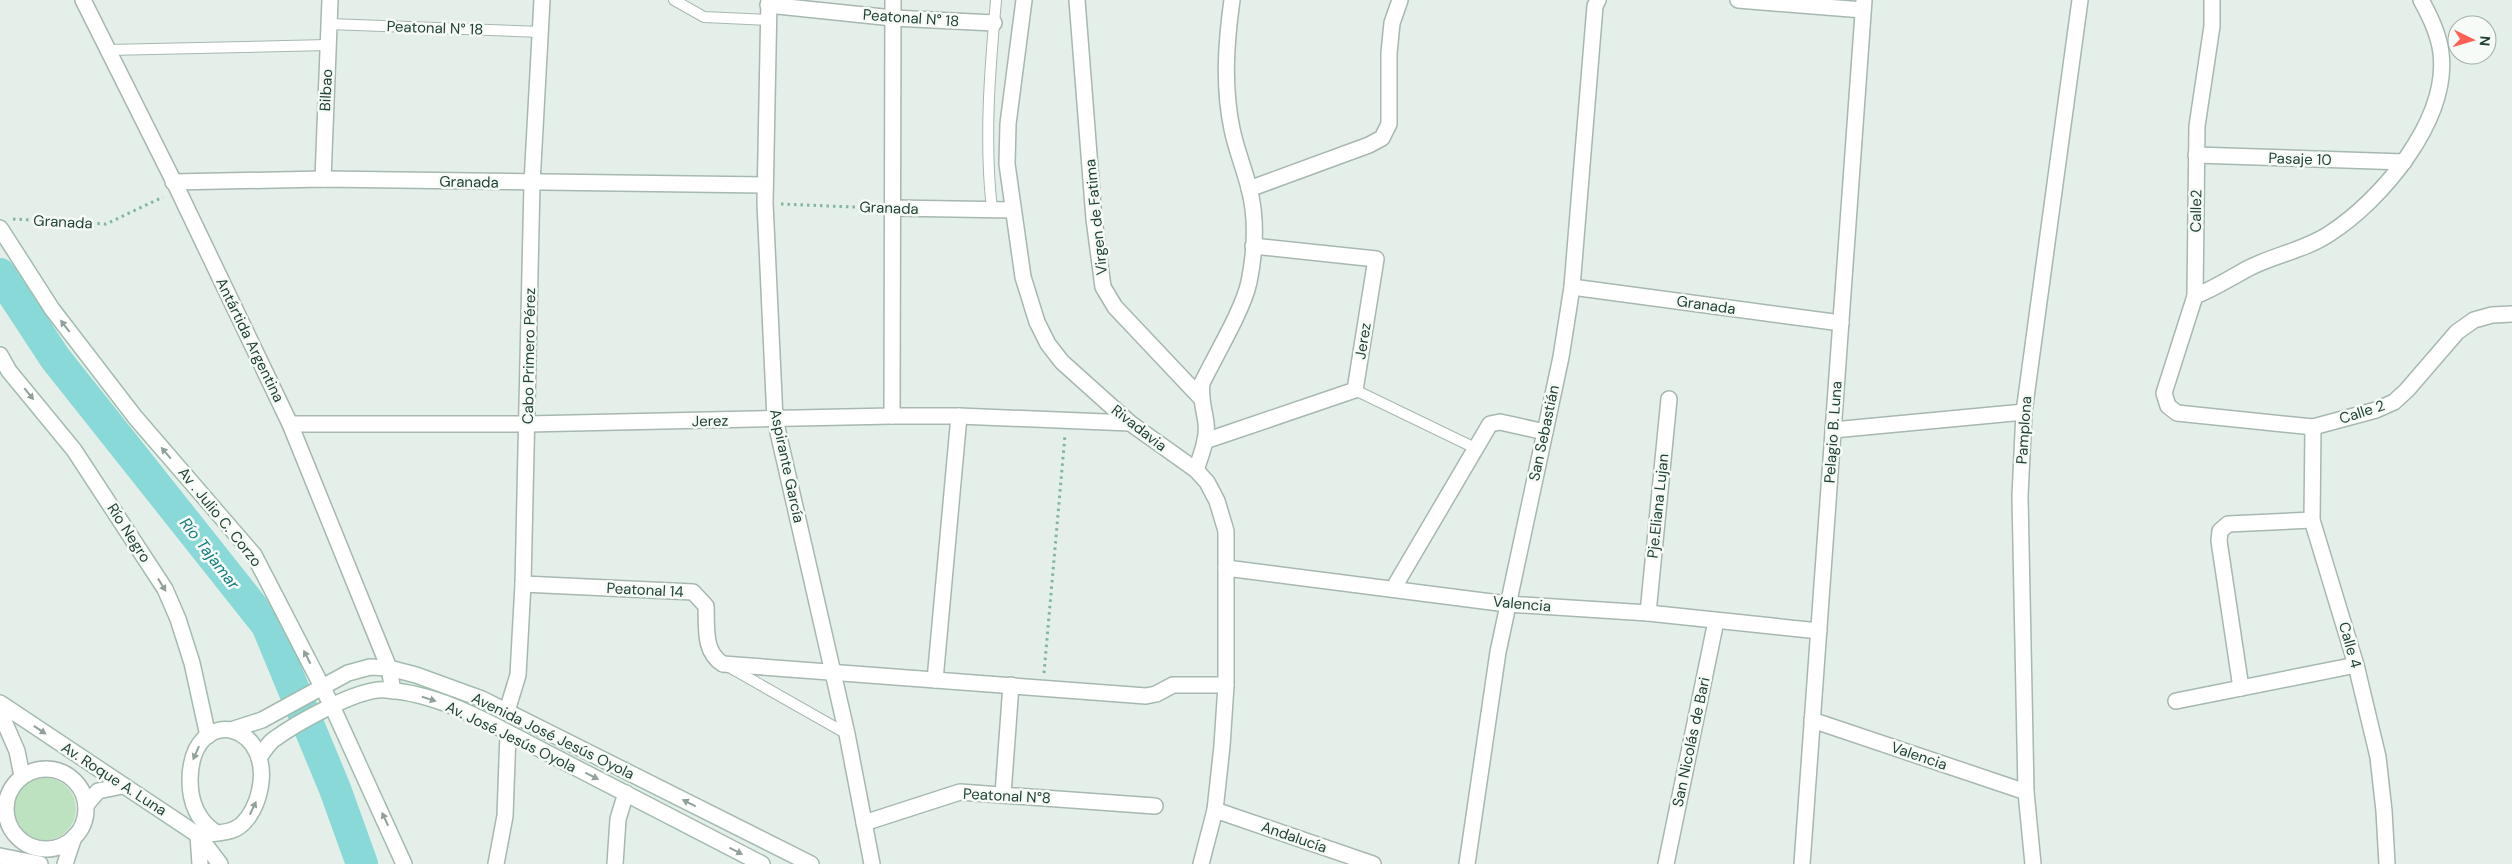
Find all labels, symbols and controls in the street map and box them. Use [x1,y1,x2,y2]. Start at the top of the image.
street label: Peatonal N° 18 [862,5,960,31]
north arrow [2447,15,2497,65]
street label: Peatonal N° 18 [386,16,484,40]
text: N [2476,35,2494,47]
street label: Bilbao [315,68,337,112]
street label: Pasaje 10 [2268,148,2332,170]
street label: Virgen de Fatima [1080,158,1112,276]
street label: Granada [439,171,499,193]
street label: Calle2 [2186,189,2206,233]
street label: Granada [859,197,919,219]
street label: Granada [33,210,93,234]
street label: Antártida Argentina [211,275,289,405]
street label: Cabo Primero Pérez [518,287,540,424]
street label: Granada [1675,291,1737,319]
one-way arrow [59,320,70,333]
street label: Jerez [1350,321,1376,361]
street label: Pelagio B. Luna [1819,380,1847,484]
street label: San Sebastián [1524,383,1564,483]
one-way arrow [23,387,34,400]
street label: Pamplona [2012,395,2036,465]
street label: Calle 2 [2337,395,2387,429]
street label: Rivadavia [1107,400,1171,456]
street label: Aspirante García [765,407,809,525]
street label: Jerez [691,411,729,431]
one-way arrow [160,447,172,459]
street label: Pje.Eliana Lujan [1643,453,1673,559]
street label: Av . Julio C. Corzo [174,463,266,571]
street label: Río Negro [102,500,156,566]
water label: Río Tajamar [175,513,245,594]
one-way arrow [157,578,167,591]
street label: Peatonal 14 [606,578,684,602]
street label: Valencia [1492,592,1552,616]
street label: Calle 4 [2334,620,2366,670]
one-way arrow [303,650,311,664]
street label: San Nicolás de Bari [1667,675,1715,809]
street label: Avenida José Jesús Oyola [468,688,638,784]
one-way arrow [422,695,437,703]
street label: Av. José Jesús Oyola [442,697,580,777]
one-way arrow [34,725,47,735]
street label: Valencia [1888,737,1950,775]
street label: Av. Roque A. Luna [58,738,170,820]
one-way arrow [192,746,200,760]
one-way arrow [585,772,599,780]
street label: Peatonal N°8 [963,784,1051,808]
one-way arrow [682,799,696,807]
one-way arrow [249,801,257,816]
one-way arrow [380,812,388,826]
street label: Andalucía [1259,816,1329,858]
one-way arrow [729,847,743,855]

